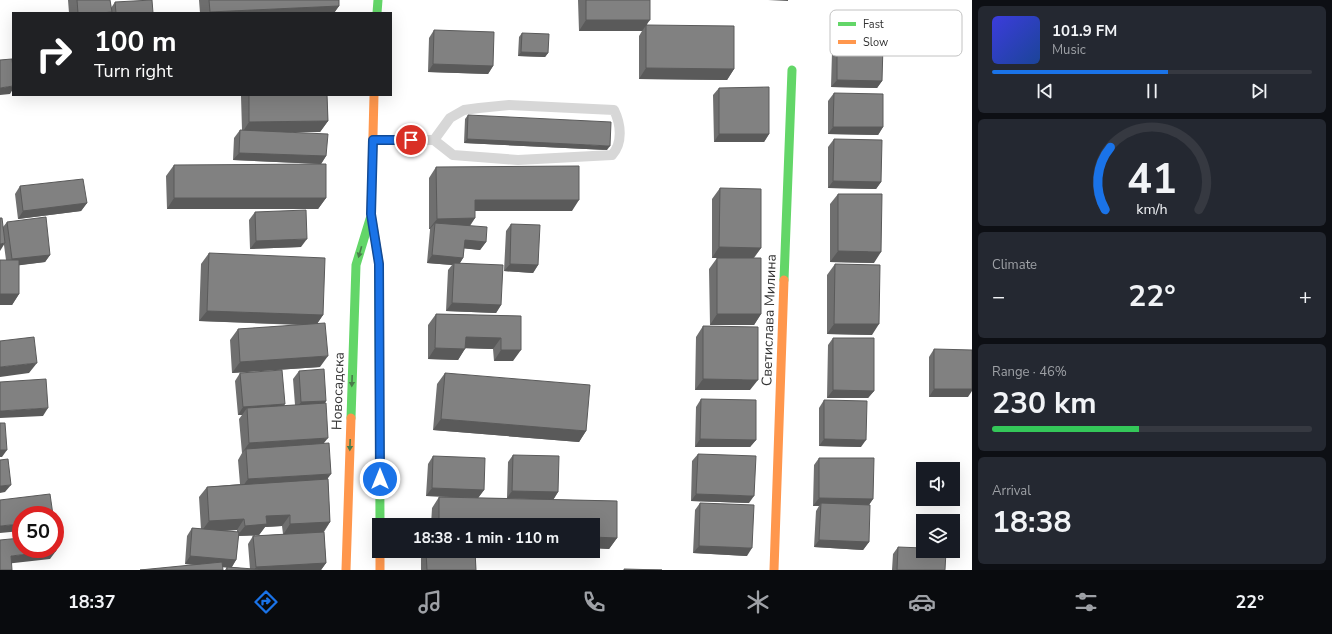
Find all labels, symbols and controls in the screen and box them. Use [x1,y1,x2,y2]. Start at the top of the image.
legend [830,10,962,56]
text: Fast [863,17,884,32]
text: 101.9 FM [1052,21,1117,41]
text: 100 m [94,23,177,61]
icon: right [28,28,80,80]
text: Slow [863,35,888,50]
text: Music [1052,41,1086,59]
text: Turn right [94,59,173,83]
icon: previous [1034,80,1056,102]
icon: pause [1141,80,1163,102]
icon: next [1248,80,1270,102]
pin [394,123,428,157]
icon: arrive [400,129,422,151]
text: 41 [1127,151,1177,208]
text: km/h [1136,200,1168,219]
one-way arrow [357,246,363,258]
street label: Светислава Милина [757,254,781,386]
text: Climate [992,256,1037,274]
text: 22° [1128,276,1176,317]
text: − [992,282,1005,312]
text: + [1299,282,1312,312]
street label: Новосадска [327,352,349,430]
text: Range · 46% [992,363,1067,381]
one-way arrow [349,375,355,388]
text: 230 km [992,383,1097,424]
one-way arrow [347,439,353,452]
position arrow [359,458,401,500]
map controls [916,462,960,558]
button: sound [916,462,960,506]
text: Arrival [992,482,1031,500]
text: 18:38 [992,502,1071,543]
speed limit sign: 50 [12,506,64,558]
button: layers [916,514,960,558]
text: 18:38 · 1 min · 110 m [413,528,559,548]
icon: directions [252,588,280,616]
icon: music [416,588,444,616]
icon: phone [580,588,608,616]
icon: climate [744,588,772,616]
icon: car [908,588,936,616]
icon: filters [1072,588,1100,616]
text: 18:37 [68,590,116,614]
text: 22° [1236,590,1264,614]

